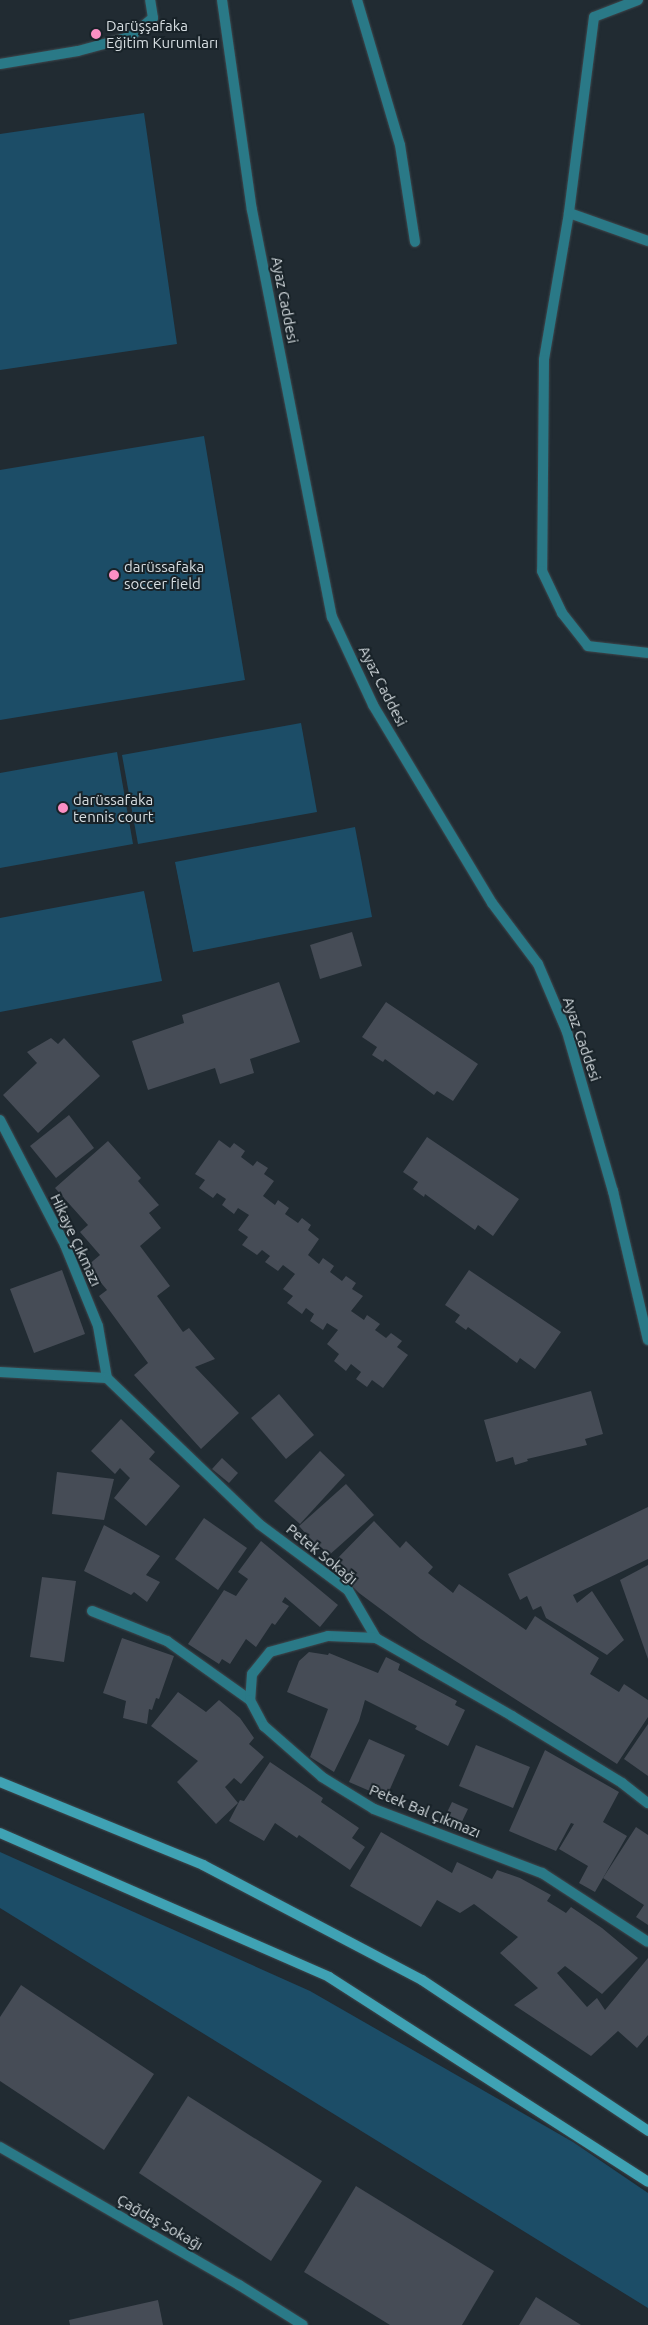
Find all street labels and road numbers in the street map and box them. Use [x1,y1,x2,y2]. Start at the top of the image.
street label: Ayaz Caddesi [268,255,302,345]
street label: Ayaz Caddesi [355,643,411,729]
street label: Ayaz Caddesi [559,995,605,1083]
street label: Hikaye Çıkmazı [47,1191,105,1289]
street label: Petek Sokağı [283,1520,361,1588]
street label: Petek Bal Çıkmazı [367,1780,483,1842]
street label: Çağdaş Sokağı [114,2190,206,2254]

